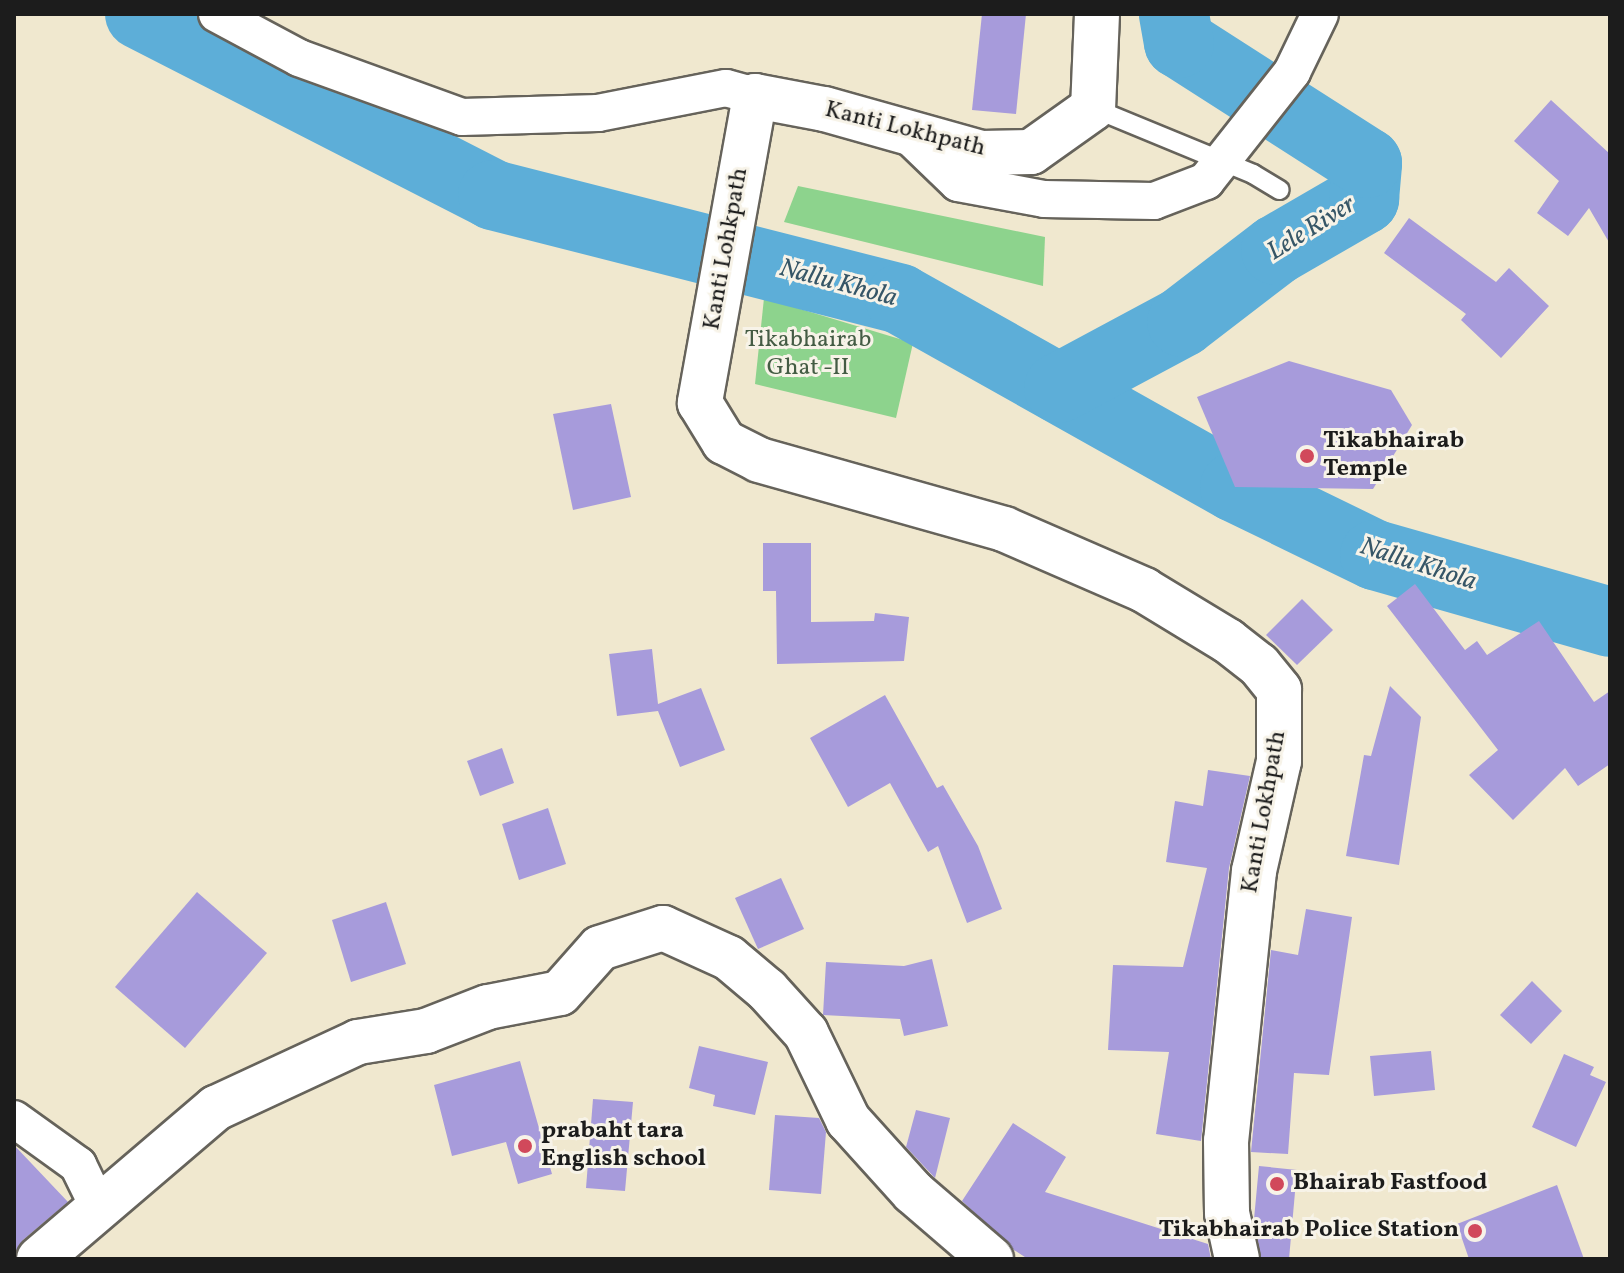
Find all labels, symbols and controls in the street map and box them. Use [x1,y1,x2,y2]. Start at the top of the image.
street label: Kanti Lokhpath [822,96,988,164]
street label: Kanti Lohkpath [699,166,755,332]
water label: Lele River [1262,190,1362,268]
water label: Nallu Khola [776,253,900,315]
park label: Tikabhairab Ghat -II [745,327,871,383]
place label: Tikabhairab Temple [1323,428,1464,484]
marker: Tikabhairab Temple [1298,447,1316,465]
water label: Nallu Khola [1356,532,1480,598]
street label: Kanti Lokhpath [1237,729,1293,895]
place label: prabaht tara English school [541,1118,706,1174]
marker: prabaht tara English school [516,1137,534,1155]
place label: Bhairab Fastfood [1293,1170,1487,1198]
marker: Bhairab Fastfood [1268,1175,1286,1193]
place label: Tikabhairab Police Station [1158,1217,1459,1245]
marker: Tikabhairab Police Station [1466,1222,1484,1240]

